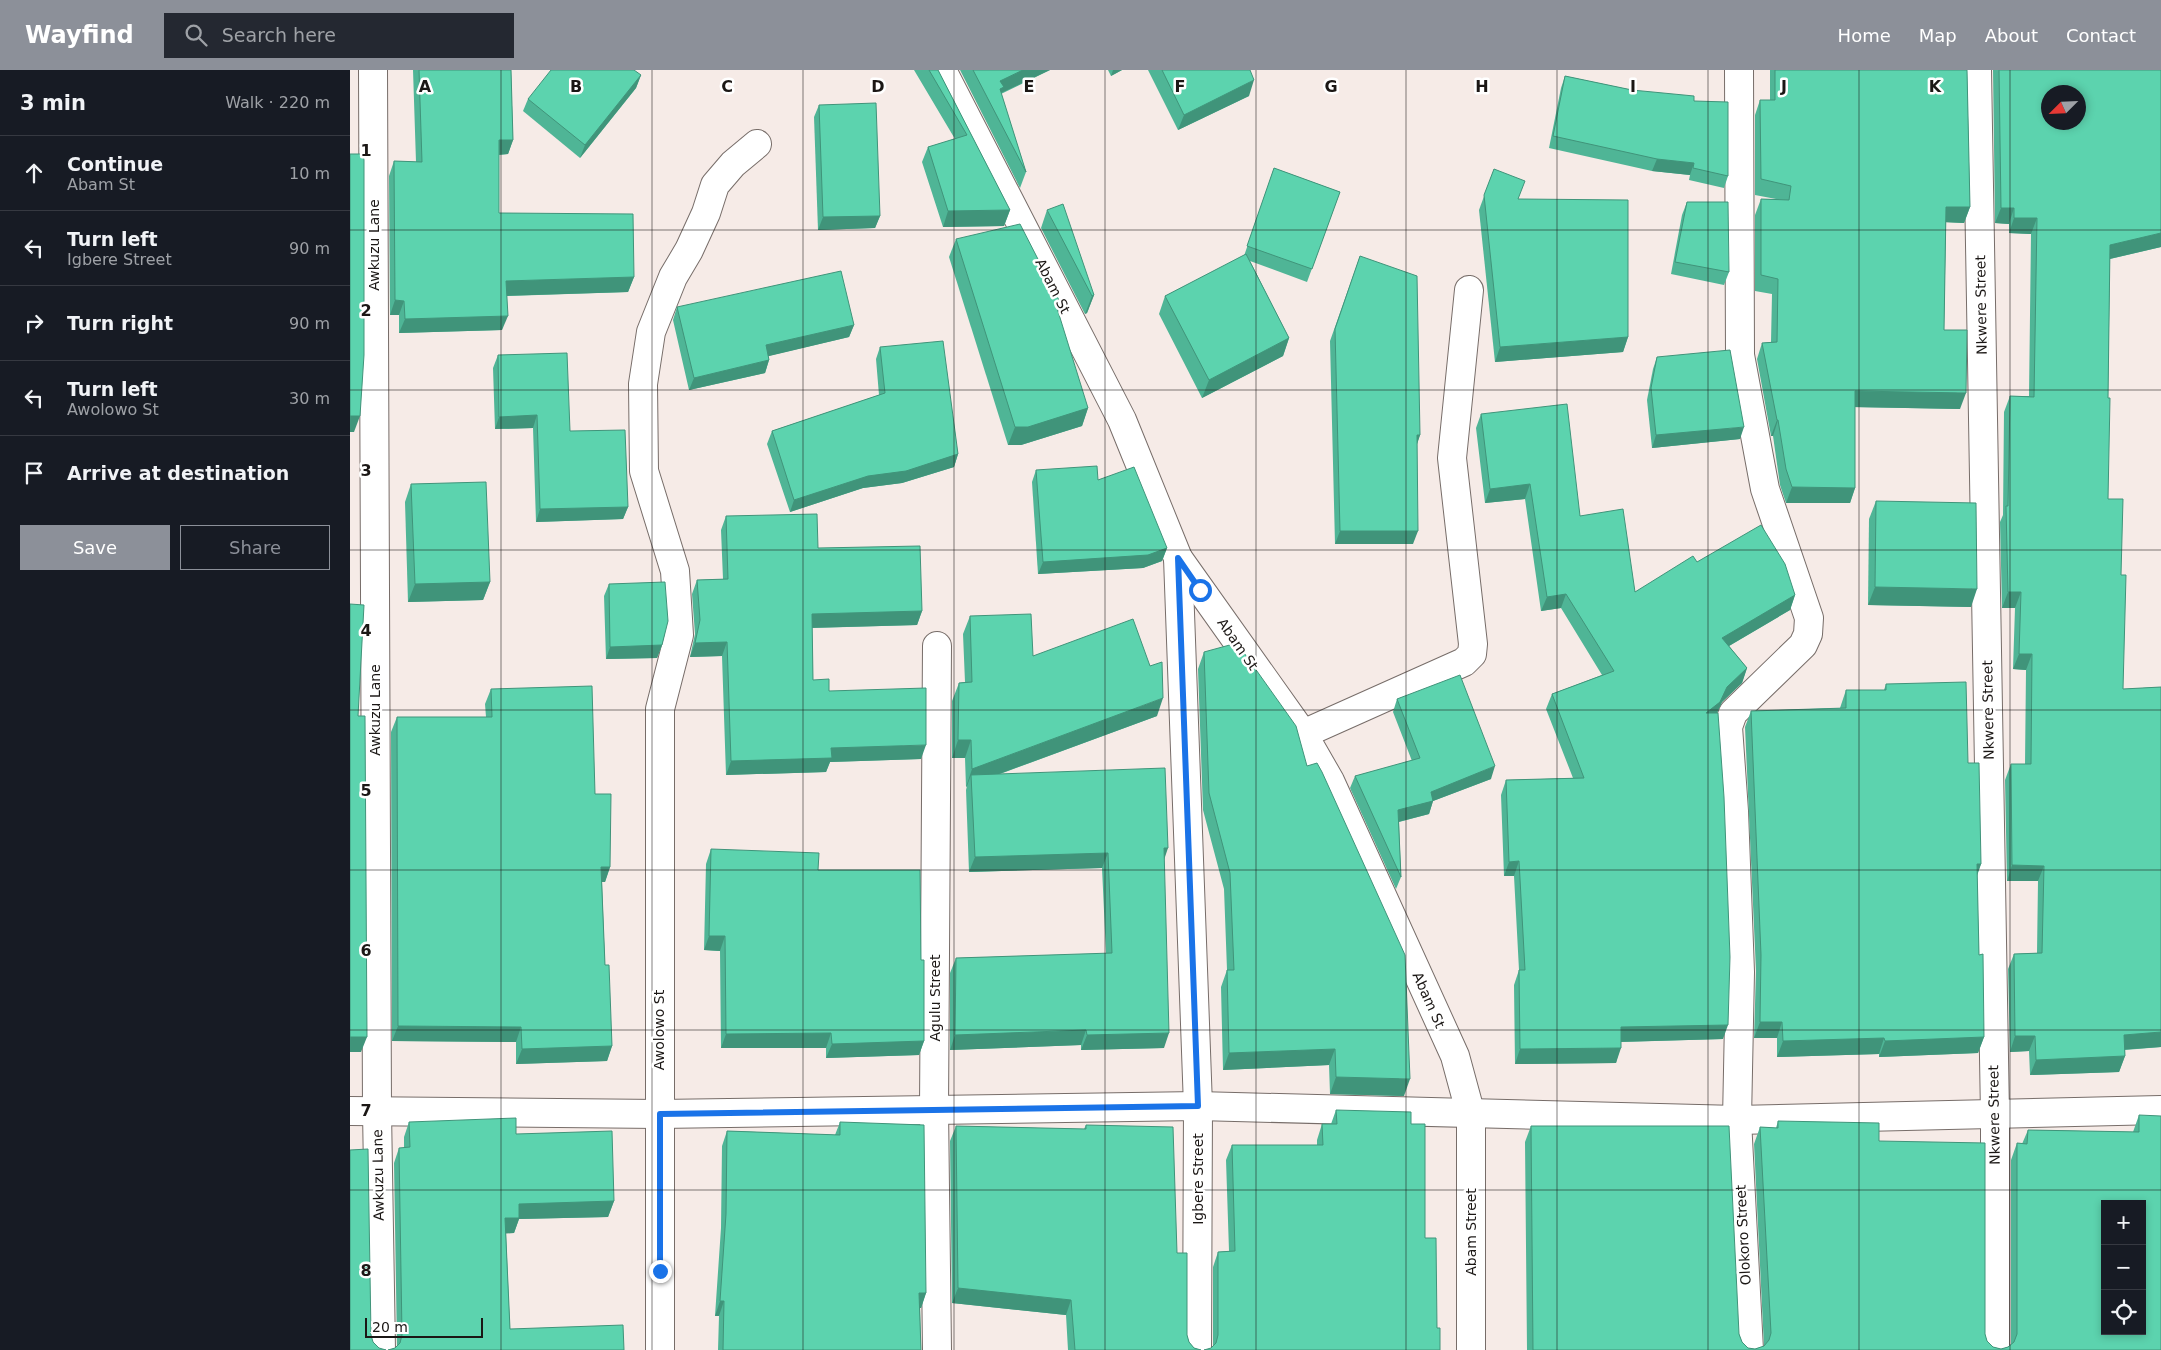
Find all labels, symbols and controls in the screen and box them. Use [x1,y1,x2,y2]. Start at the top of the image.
search box [164,13,514,58]
text: Wayfind [25,21,134,49]
icon: search [182,21,210,49]
text: Search here [222,24,336,46]
text: Home [1838,25,1891,46]
text: Map [1919,25,1957,46]
text: About [1985,25,2038,46]
text: Contact [2066,25,2136,46]
text: A [419,77,432,96]
text: B [570,77,582,96]
text: C [721,77,733,96]
text: D [871,77,885,96]
text: E [1024,77,1034,96]
text: F [1175,77,1185,96]
text: G [1324,77,1338,96]
text: H [1475,77,1489,96]
text: I [1630,77,1636,96]
text: J [1780,77,1787,96]
text: K [1929,77,1942,96]
north arrow [2041,85,2086,130]
text: 3 min [20,91,86,115]
text: Walk · 220 m [225,93,330,112]
text: 1 [360,141,372,160]
text: Continue [67,153,163,175]
icon: ahead [20,159,48,187]
text: 10 m [289,164,330,183]
text: Abam St [67,175,135,194]
street label: Awkuzu Lane [366,199,382,291]
text: Turn left [67,228,158,250]
icon: left [20,234,48,262]
text: 90 m [289,239,330,258]
text: Igbere Street [67,250,172,269]
street label: Nkwere Street [1972,255,1990,355]
street label: Abam St [1032,256,1074,317]
text: 2 [360,301,372,320]
icon: right [20,309,48,337]
text: Turn right [67,312,173,334]
text: 90 m [289,314,330,333]
text: Turn left [67,378,158,400]
icon: left [20,384,48,412]
text: 30 m [289,389,330,408]
text: Awolowo St [67,400,159,419]
icon: arrive [20,459,48,487]
text: 3 [360,461,372,480]
text: Arrive at destination [67,462,289,484]
button: Save [20,525,170,570]
button: Share [180,525,330,570]
route start [1189,579,1212,602]
street label: Abam St [1214,615,1262,673]
text: 4 [360,621,372,640]
street label: Nkwere Street [1979,660,1997,760]
street label: Awkuzu Lane [367,664,383,756]
text: 5 [360,781,372,800]
text: 6 [360,941,372,960]
street label: Agulu Street [927,954,943,1042]
street label: Abam St [1410,970,1449,1031]
street label: Awolowo St [651,989,667,1070]
street label: Nkwere Street [1985,1065,2003,1165]
text: 7 [360,1101,372,1120]
street label: Awkuzu Lane [369,1129,387,1221]
street label: Igbere Street [1190,1133,1206,1225]
street label: Olokoro Street [1732,1184,1754,1286]
street label: Abam Street [1463,1188,1479,1276]
map controls [2101,1200,2146,1335]
button: + [2101,1200,2146,1245]
button: − [2101,1245,2146,1290]
route end [649,1260,672,1283]
text: 8 [360,1261,372,1280]
button: locate [2101,1290,2146,1335]
scale bar [365,1315,482,1338]
text: 20 m [372,1319,408,1335]

